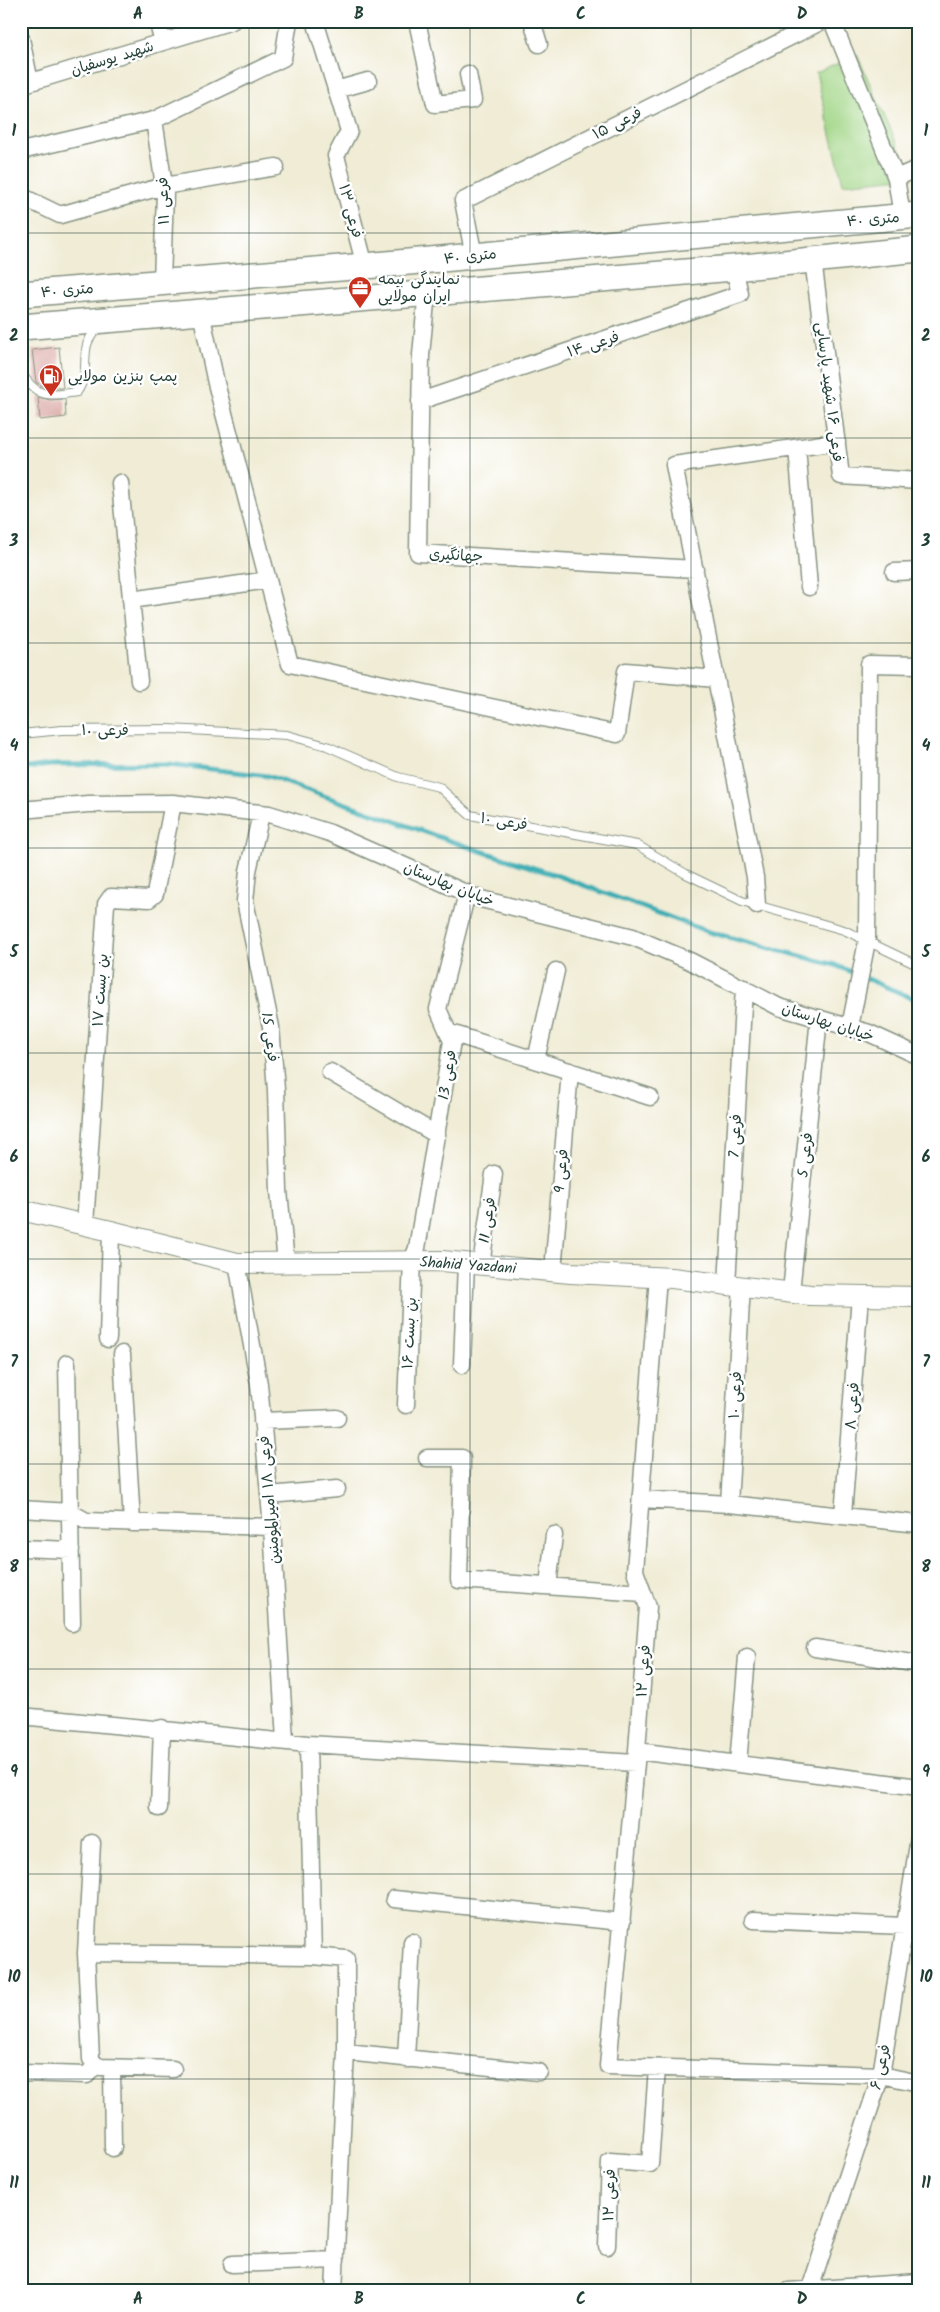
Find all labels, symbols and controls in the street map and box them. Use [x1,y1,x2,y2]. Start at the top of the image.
text: A [133,2,143,27]
text: B [354,2,364,27]
text: C [576,2,586,27]
text: D [797,2,808,27]
street label: شهید یوسفیان [68,35,157,83]
street label: فرعی ۱۵ [588,101,646,147]
text: 1 [12,119,17,144]
text: 1 [924,119,929,144]
street label: فرعی ۱۱ [151,177,177,225]
street label: فرعی ۱۳ [331,182,369,241]
street label: ۴۰ متری [846,206,901,234]
street label: ۴۰ متری [442,242,498,272]
place label: نمایندگی بیمه ایران مولایی [378,268,460,309]
office icon: نمایندگی بیمه ایران مولایی [347,275,373,309]
street label: ۴۰ متری [40,277,95,305]
street label: فرعی ۱۶ شهید پارسایی [809,321,849,463]
text: 2 [9,324,19,349]
text: 2 [921,324,931,349]
street label: فرعی ۱۴ [564,325,623,365]
fuel station icon: پمپ بنزین مولایی [38,363,64,397]
place label: پمپ بنزین مولایی [68,365,177,389]
text: 3 [9,529,19,554]
text: 3 [921,529,931,554]
street label: جهانگیری [428,543,484,569]
street label: فرعی ۱۰ [81,719,129,743]
text: 4 [10,734,19,759]
text: 4 [922,734,931,759]
street label: فرعی ۱۰ [479,806,529,838]
street label: خیابان بهارستان [400,856,498,914]
text: 5 [9,940,20,965]
text: 5 [921,940,932,965]
street label: بن بست ۱۷ [86,953,116,1027]
street label: خیابان بهارستان [778,997,877,1049]
street label: فرعی 15 [254,1011,284,1063]
street label: فرعی 13 [432,1048,464,1102]
street label: فرعی 7 [723,1113,749,1159]
street label: فرعی 5 [792,1131,820,1179]
text: 6 [10,1145,19,1170]
text: 6 [922,1145,931,1170]
street label: فرعی 9 [548,1148,576,1194]
street label: فرعی 11 [473,1195,503,1245]
street label: Shahid Yazdani [419,1251,518,1281]
street label: بن بست ۱۶ [396,1297,424,1370]
text: 7 [10,1350,18,1375]
text: 7 [922,1350,930,1375]
street label: فرعی ۱۰ [723,1371,749,1419]
street label: فرعی ۸ [839,1382,867,1431]
street label: فرعی ۱۸ امیرالمومنین [252,1435,288,1565]
text: 8 [9,1555,19,1580]
text: 8 [921,1555,931,1580]
street label: فرعی ۱۲ [630,1644,658,1698]
text: 9 [10,1760,18,1785]
text: 9 [922,1760,930,1785]
text: 10 [7,1965,21,1990]
text: 10 [919,1965,933,1990]
street label: فرعی ۶ [864,2042,898,2092]
street label: فرعی ۱۲ [597,2168,623,2222]
text: 11 [9,2171,19,2196]
text: 11 [921,2171,931,2196]
text: A [133,2287,143,2312]
text: B [354,2287,364,2312]
text: C [576,2287,586,2312]
text: D [797,2287,808,2312]

